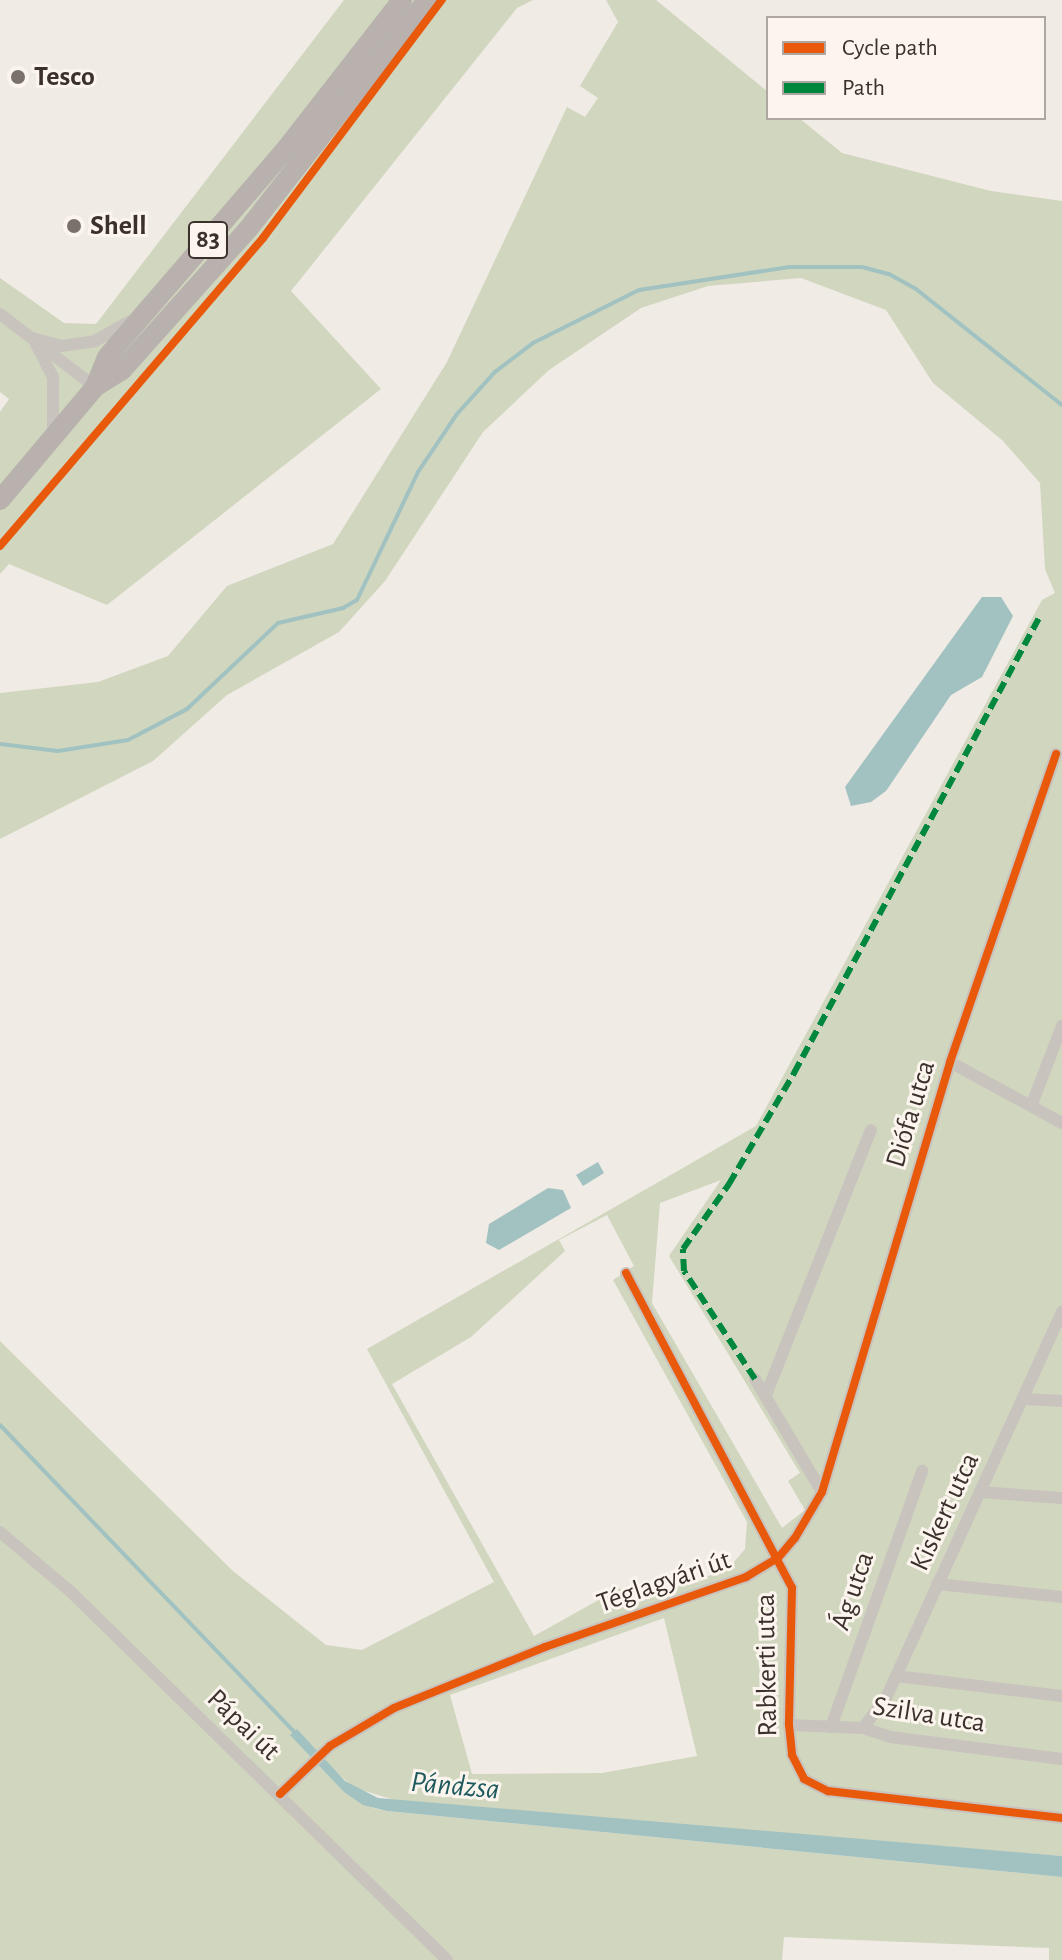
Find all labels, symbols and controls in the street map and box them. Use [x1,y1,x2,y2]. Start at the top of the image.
legend [766,16,1046,120]
text: Cycle path [842,36,938,60]
place label: Tesco [34,60,95,94]
marker: Tesco [9,68,27,86]
text: Path [842,76,885,100]
place label: Shell [90,209,147,243]
marker: Shell [65,217,83,235]
road number: 83 [186,218,230,262]
street label: Diófa utca [879,1056,943,1172]
street label: Kiskert utca [903,1448,987,1576]
street label: Téglagyári út [593,1543,735,1621]
street label: Ág utca [824,1547,882,1635]
street label: Rabkerti utca [749,1593,785,1737]
street label: Pápai út [199,1682,287,1768]
street label: Szilva utca [870,1690,988,1740]
water label: Pándzsa [409,1764,501,1808]

